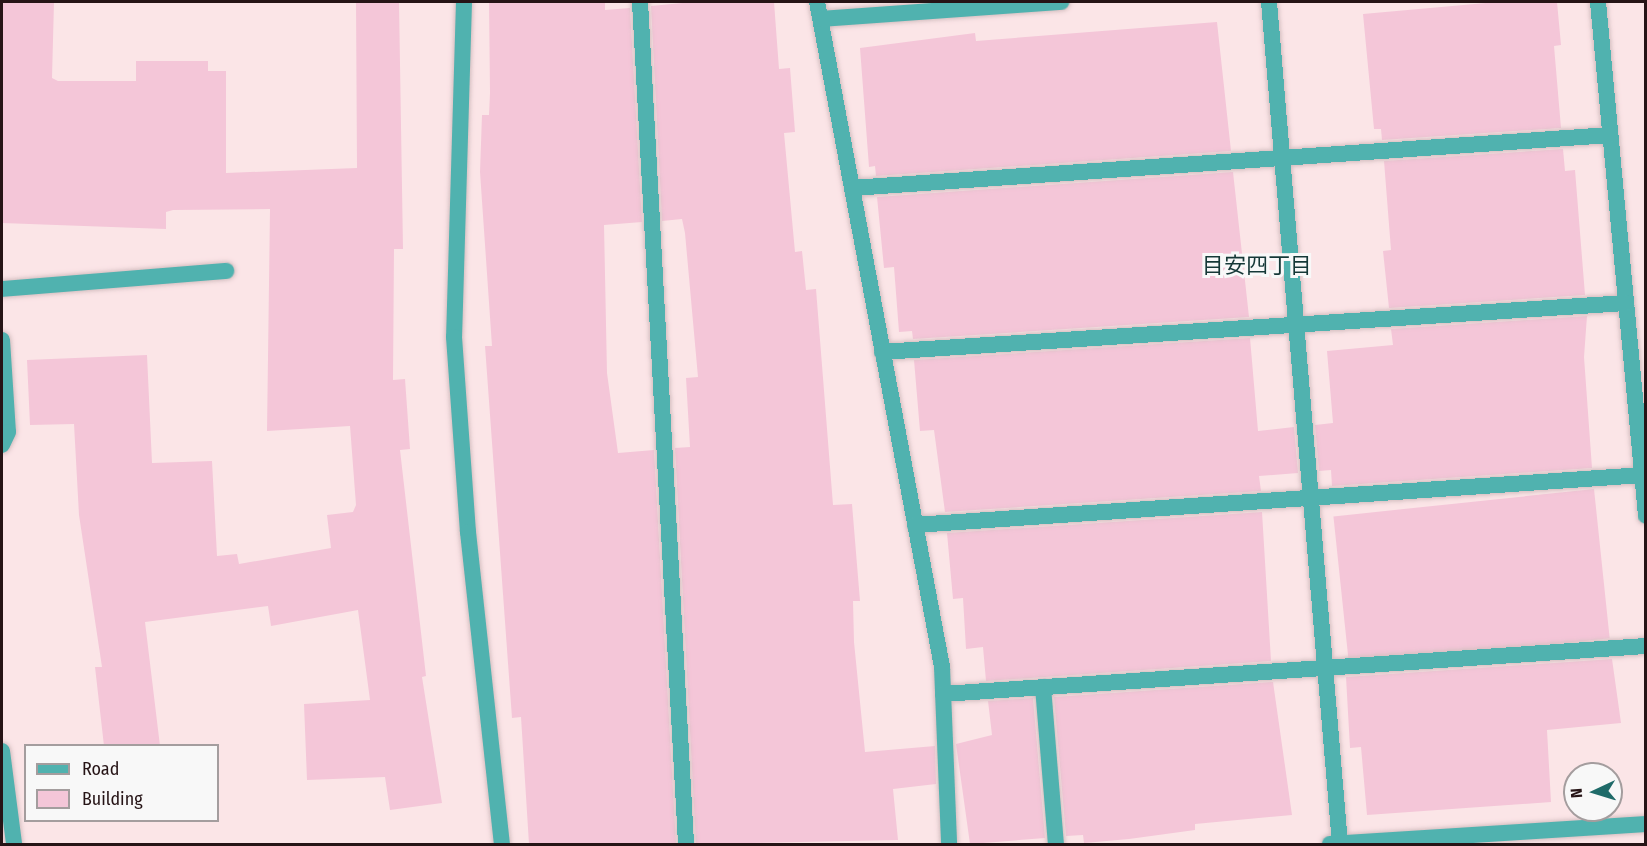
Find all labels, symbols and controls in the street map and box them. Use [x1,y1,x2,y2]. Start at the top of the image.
district label: 目安四丁目 [1202,253,1312,279]
legend [24,744,219,822]
text: Road [82,758,119,780]
north arrow [1563,762,1623,822]
text: Building [82,788,143,810]
text: N [1567,788,1586,799]

